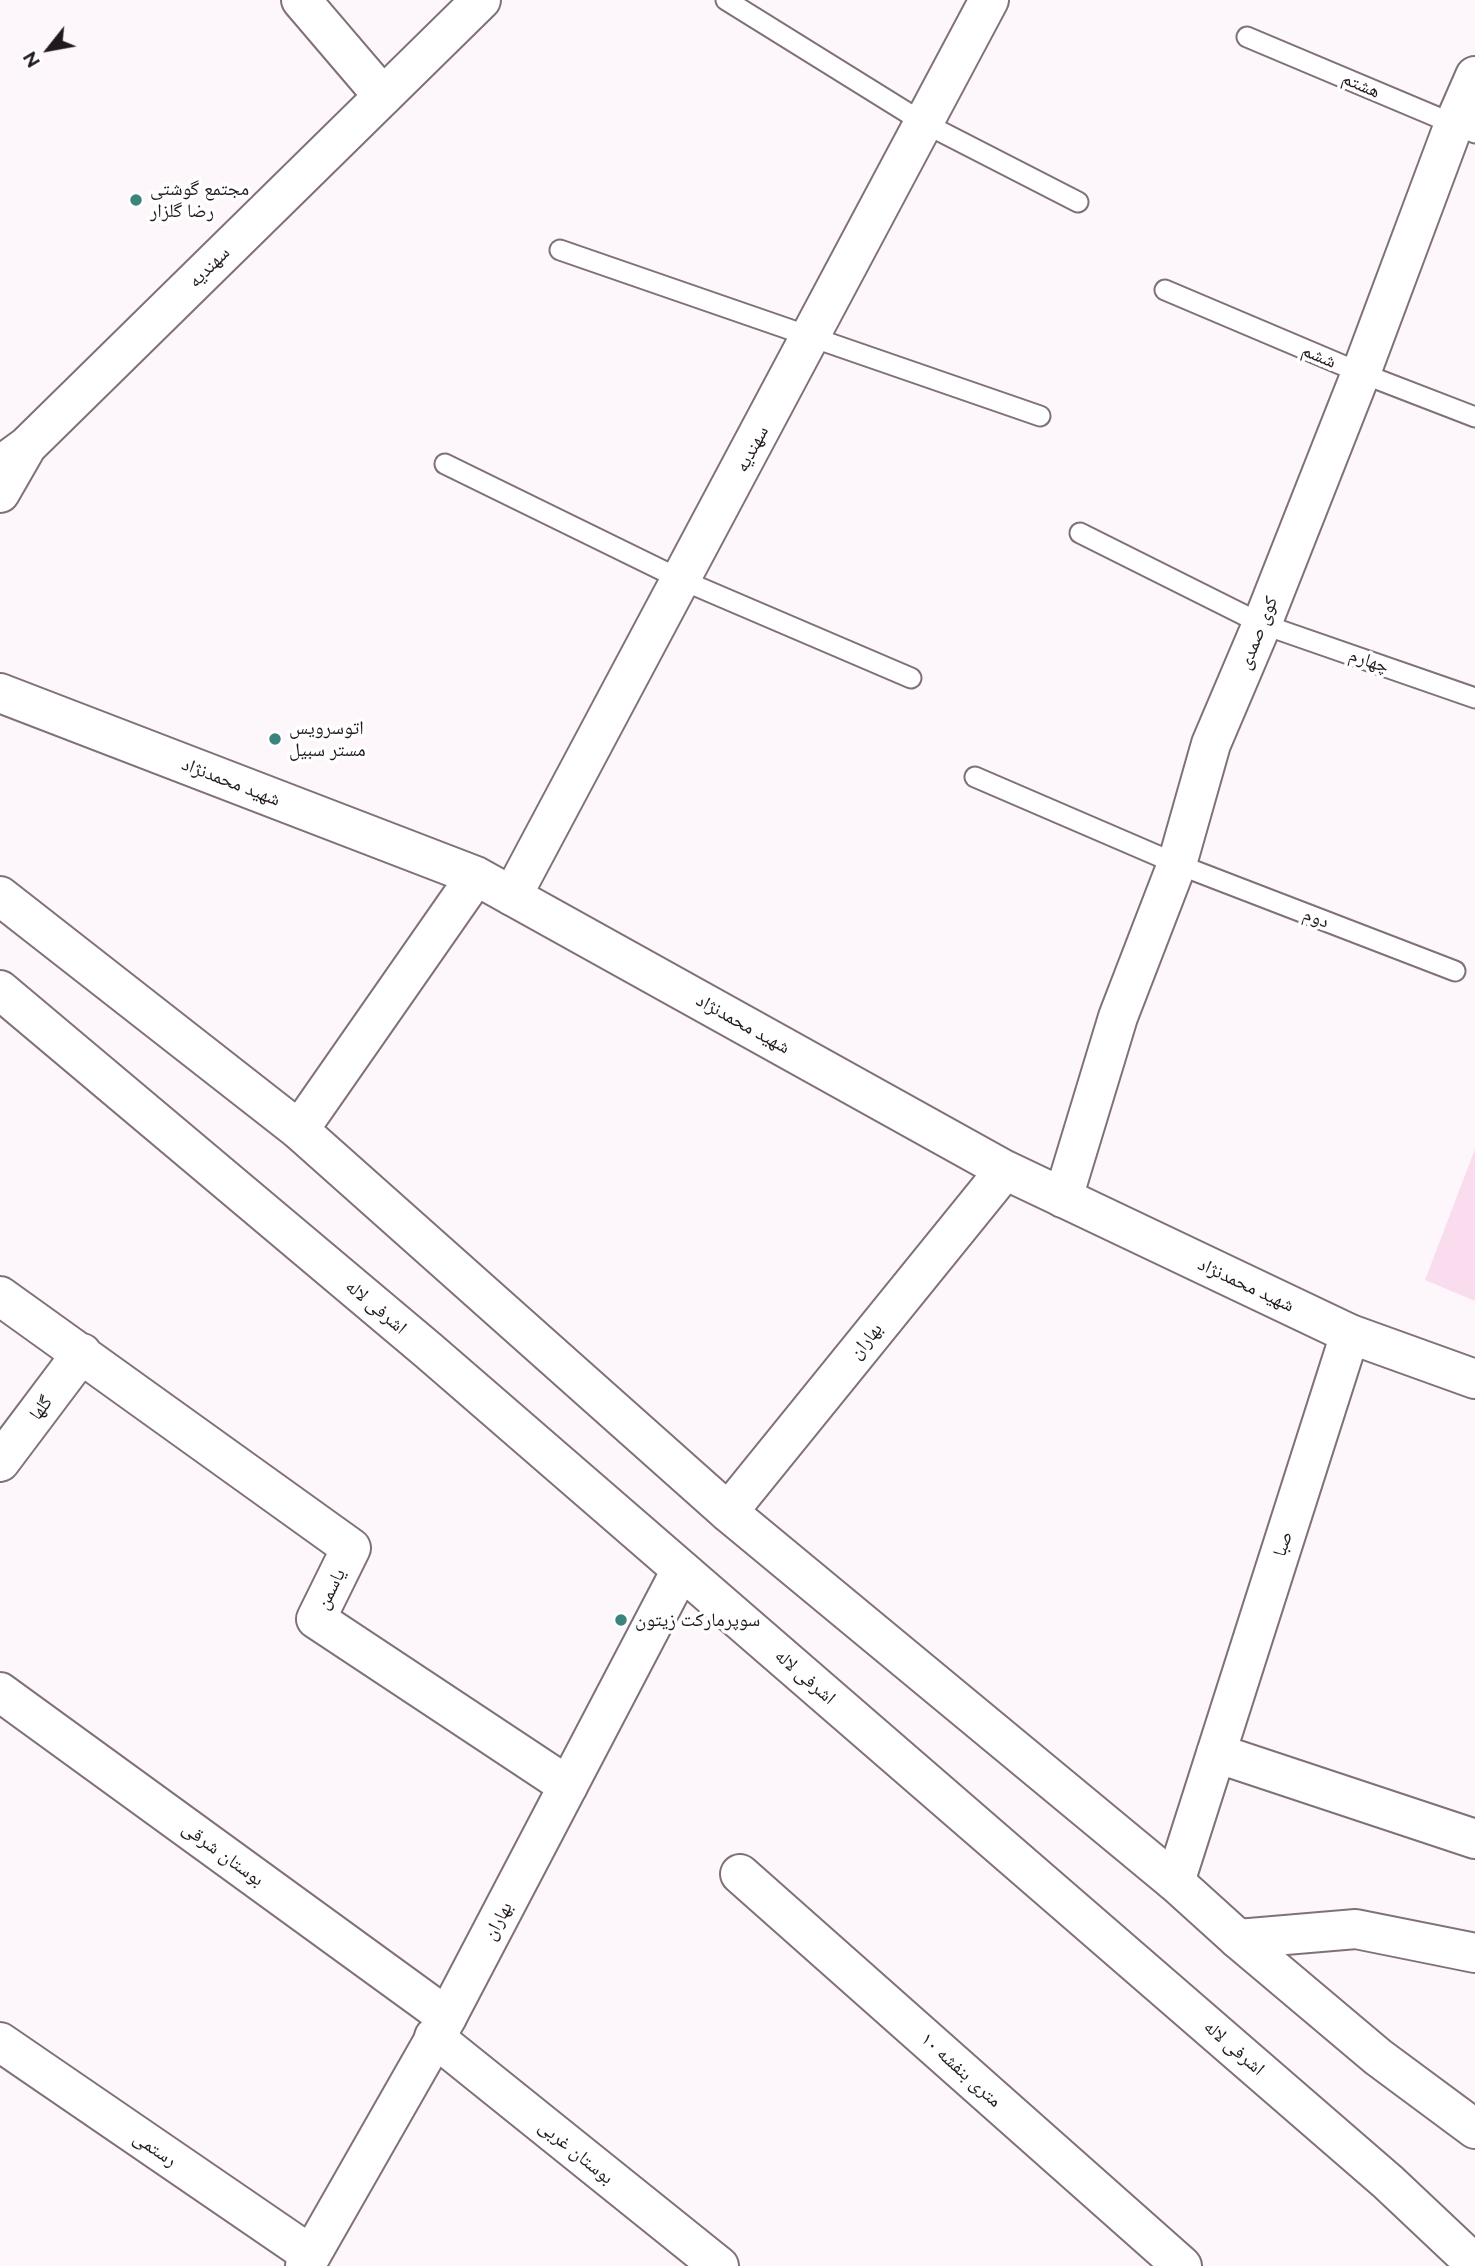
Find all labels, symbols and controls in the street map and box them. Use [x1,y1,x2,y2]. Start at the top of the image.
north arrow [14,14,84,84]
text: N [18,48,44,72]
street label: هشتم [1339,67,1383,103]
place label: مجتمع گوشتی رضا گلزار [150,178,249,222]
marker: مجتمع گوشتی رضا گلزار [128,192,144,208]
street label: سهندیه [183,241,235,293]
street label: ششم [1298,339,1340,373]
street label: سهندیه [730,422,774,476]
street label: کوی صمدی [1233,593,1283,673]
street label: چهارم [1346,644,1392,678]
place label: اتوسرویس مستر سبیل [289,717,366,761]
marker: اتوسرویس مستر سبیل [267,731,283,747]
street label: شهید محمدنژاد [178,753,284,811]
street label: دوم [1300,903,1332,933]
street label: شهید محمدنژاد [692,989,794,1059]
street label: شهید محمدنژاد [1194,1253,1298,1317]
street label: اشرفی لاله [341,1275,411,1339]
street label: بهاران [844,1318,888,1364]
street label: گلها [24,1391,58,1425]
street label: صبا [1268,1528,1298,1560]
street label: یاسمن [311,1565,351,1613]
place label: سوپرمارکت زیتون [635,1609,760,1631]
marker: سوپرمارکت زیتون [613,1612,629,1628]
street label: اشرفی لاله [770,1644,840,1710]
street label: بوستان شرقی [178,1817,268,1891]
street label: بهاران [478,1898,518,1944]
street label: اشرفی لاله [1199,2015,1269,2081]
street label: ۱۰ متری بنفشه [916,2028,1006,2112]
street label: بوستان غربی [534,2115,618,2189]
street label: رستمی [129,2126,181,2172]

